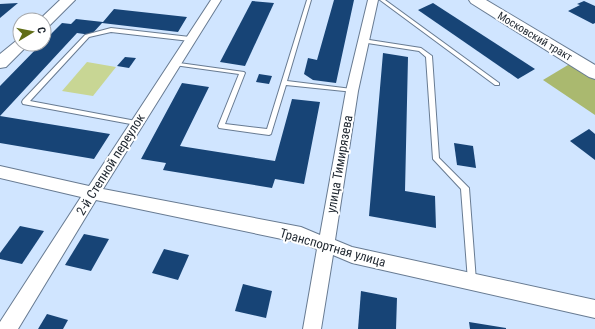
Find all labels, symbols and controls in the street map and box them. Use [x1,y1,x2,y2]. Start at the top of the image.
street label: Московский тракт [495,9,575,64]
north arrow [12,12,52,52]
text: С [34,26,48,35]
street label: 2-й Степной переулок [73,110,148,218]
street label: улица Тимирязева [323,114,355,214]
street label: Транспортная улица [278,225,388,270]

